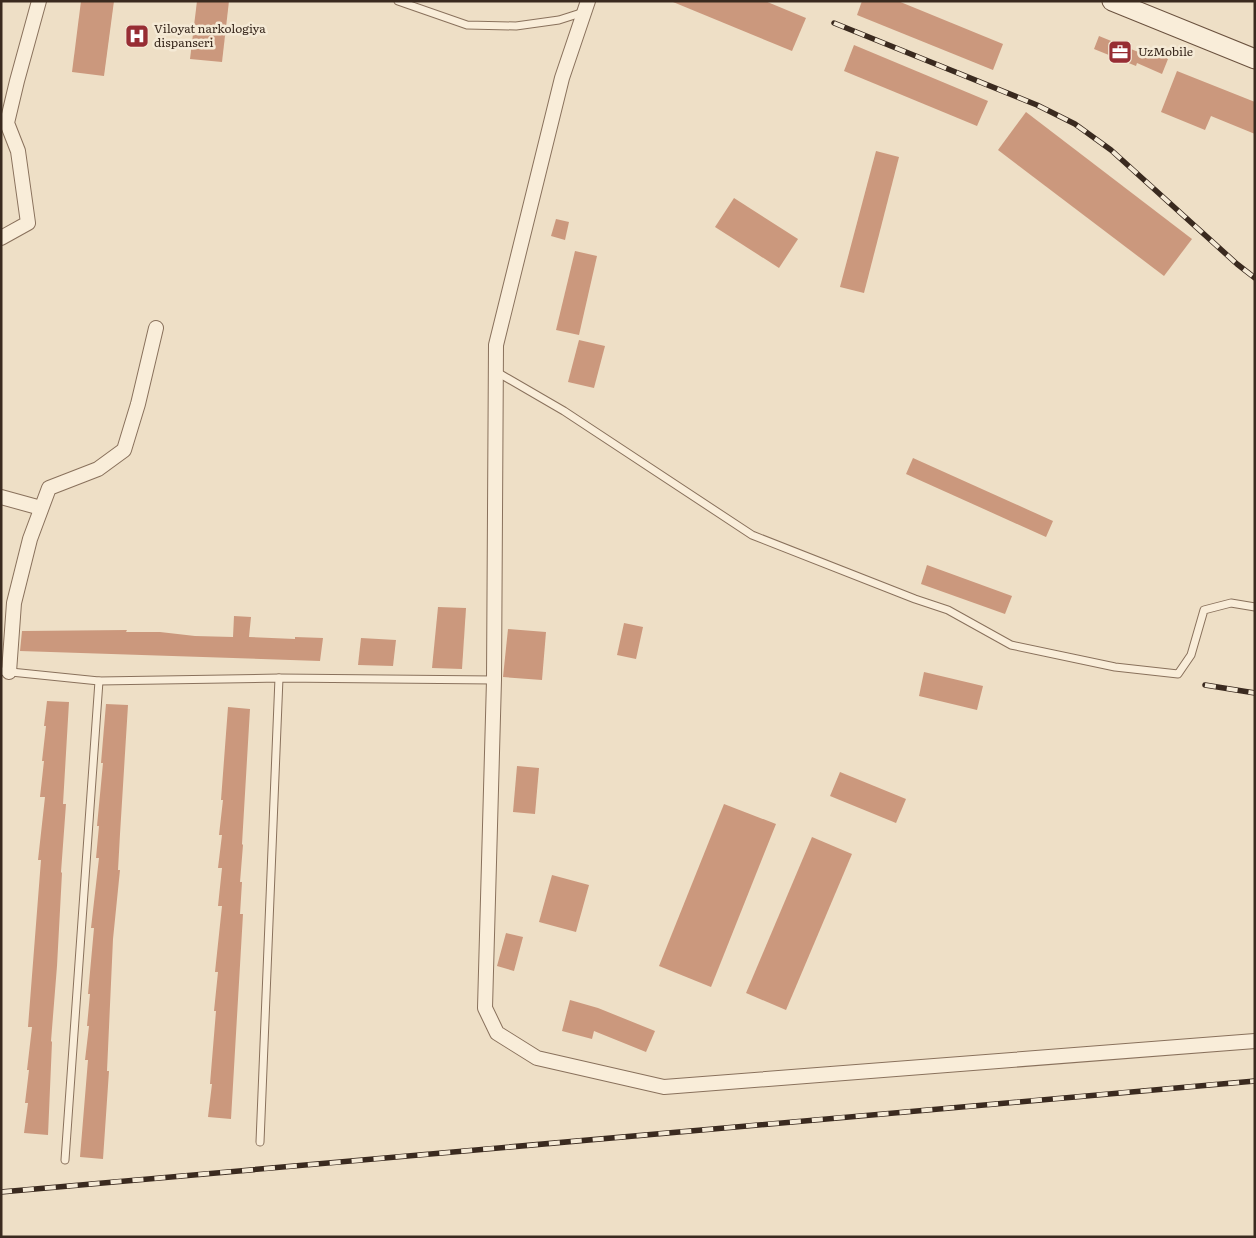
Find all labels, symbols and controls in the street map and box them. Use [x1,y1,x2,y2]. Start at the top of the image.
place label: Viloyat narkologiya dispanseri [154,19,266,51]
hospital icon: Viloyat narkologiya dispanseri [124,23,150,49]
office icon: UzMobile [1107,39,1133,65]
place label: UzMobile [1138,42,1193,60]

